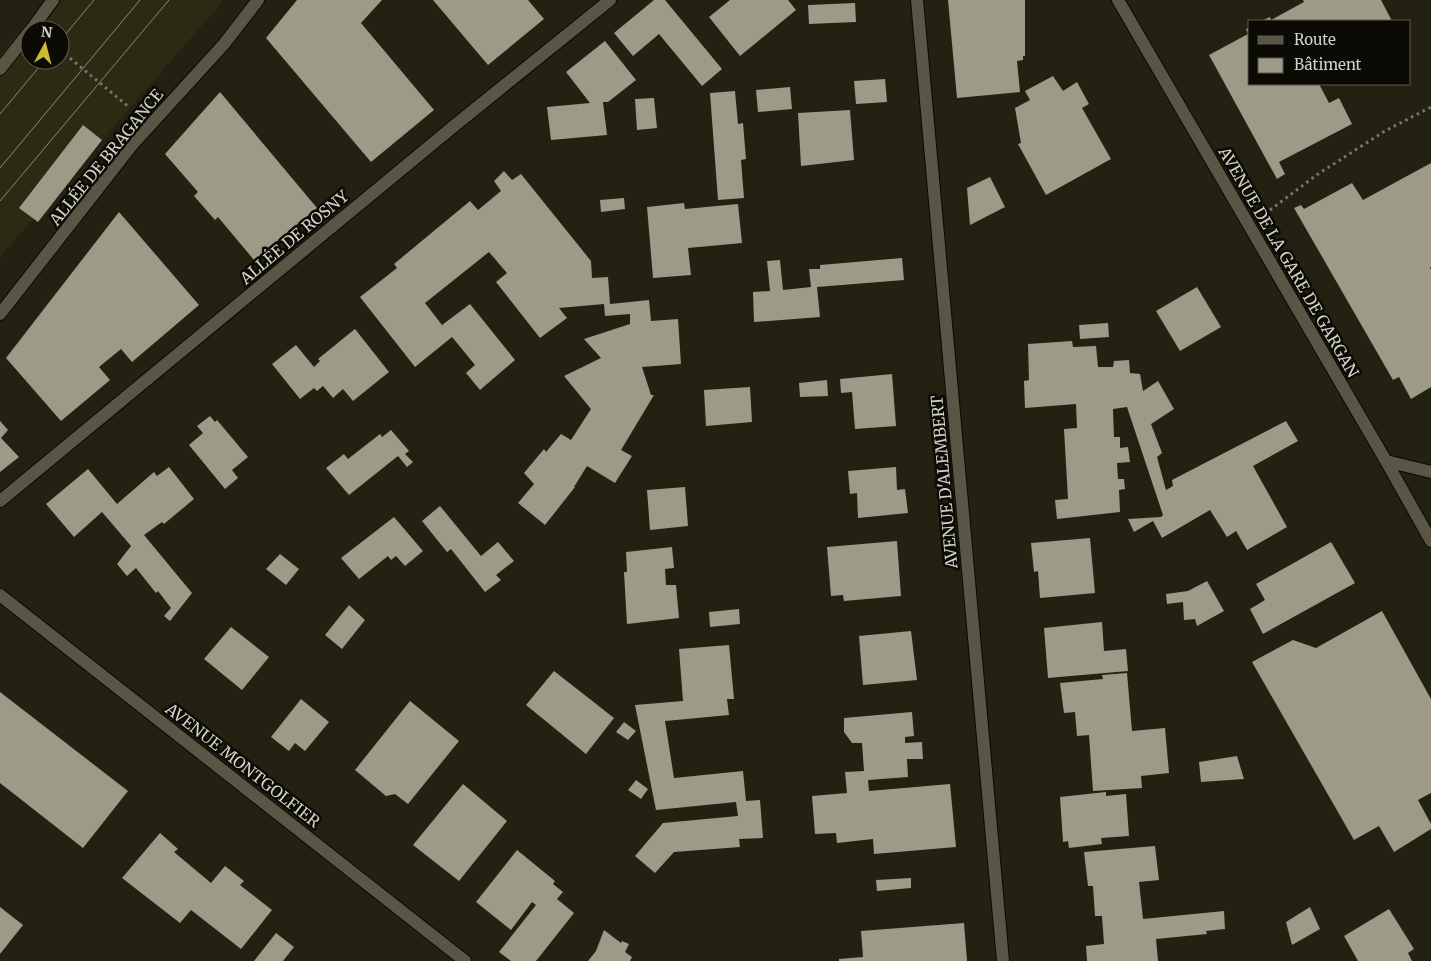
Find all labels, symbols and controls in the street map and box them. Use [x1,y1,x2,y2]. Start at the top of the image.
north arrow [20,20,70,70]
legend [1248,20,1411,85]
text: N [40,22,53,42]
text: Route [1294,30,1336,49]
text: Bâtiment [1294,55,1362,74]
street label: ALLÉE DE BRAGANCE [44,84,168,230]
street label: AVENUE DE LA GARE DE GARGAN [1214,142,1364,381]
street label: ALLÉE DE ROSNY [235,185,353,289]
street label: AVENUE D'ALEMBERT [926,395,962,570]
street label: AVENUE MONTGOLFIER [161,698,325,832]

